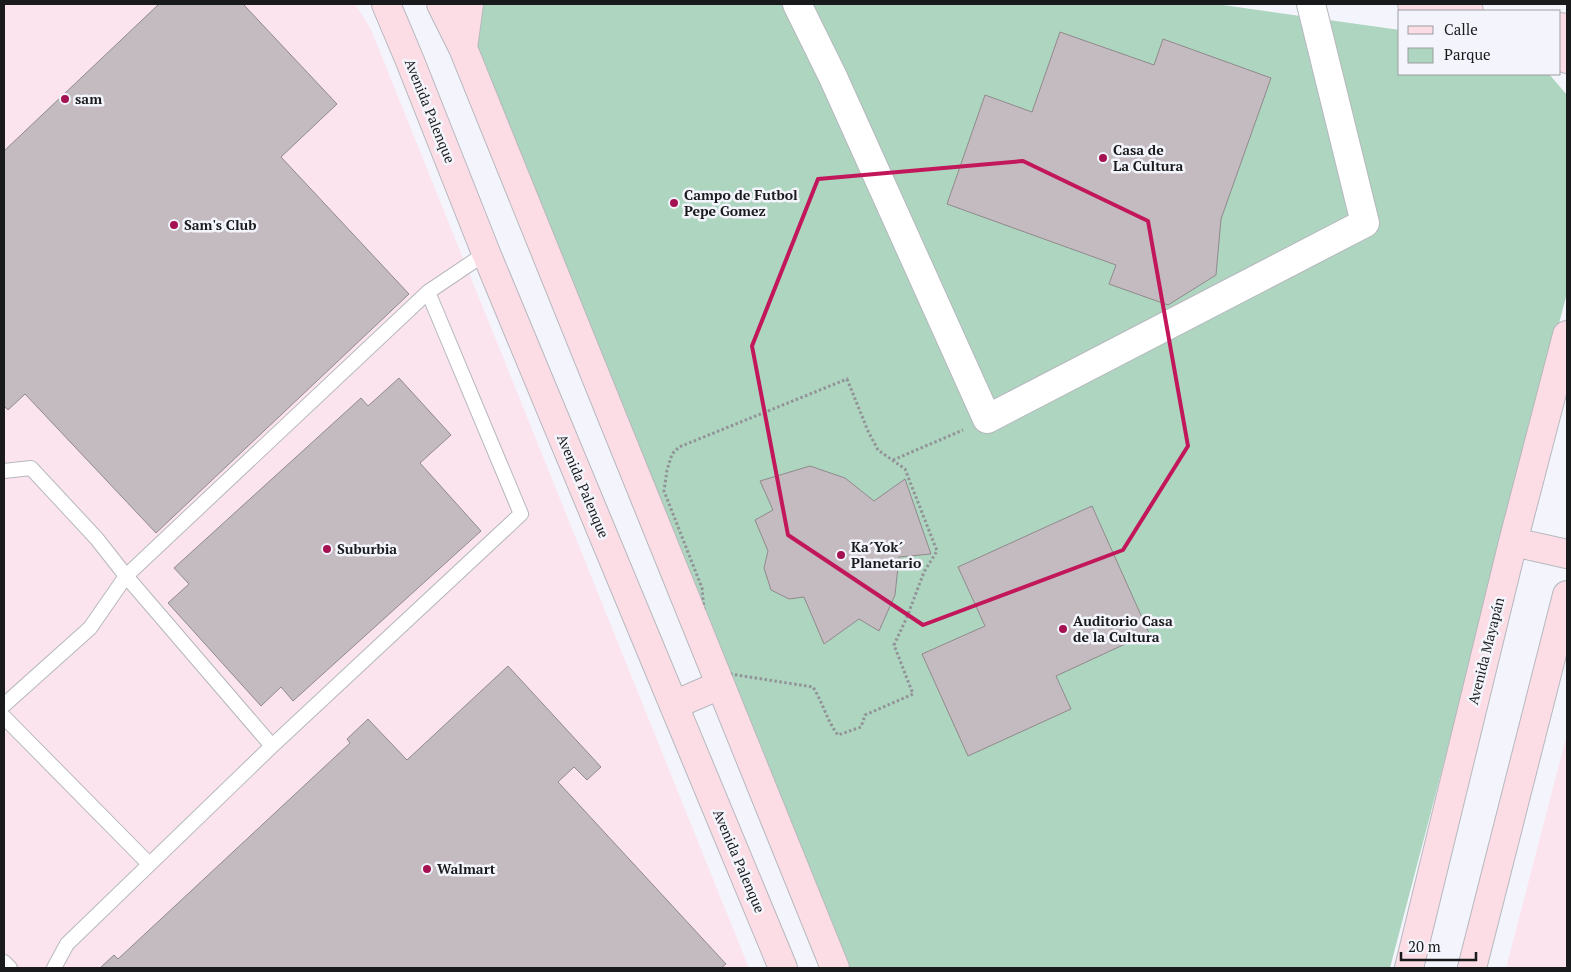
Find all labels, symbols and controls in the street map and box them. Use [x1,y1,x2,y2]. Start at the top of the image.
legend [1398,10,1561,75]
text: Calle [1444,19,1478,39]
text: Parque [1444,44,1491,64]
street label: Avenida Palenque [401,56,460,166]
place label: sam [75,89,102,108]
marker: sam [59,93,71,105]
place label: Casa de La Cultura [1113,140,1184,175]
marker: Casa de La Cultura [1097,152,1109,164]
place label: Campo de Futbol Pepe Gomez [684,185,798,220]
marker: Campo de Futbol Pepe Gomez [668,197,680,209]
place label: Sam's Club [184,215,257,234]
marker: Sam's Club [168,219,180,231]
street label: Avenida Palenque [553,431,614,541]
place label: Ka´Yok´ Planetario [851,537,921,572]
place label: Suburbia [337,539,397,558]
marker: Suburbia [321,543,333,555]
marker: Ka´Yok´ Planetario [835,549,847,561]
street label: Avenida Mayapán [1463,595,1508,706]
place label: Auditorio Casa de la Cultura [1073,611,1173,646]
marker: Auditorio Casa de la Cultura [1057,623,1069,635]
street label: Avenida Palenque [709,806,770,916]
place label: Walmart [437,859,496,878]
marker: Walmart [421,863,433,875]
scale bar [1401,930,1476,962]
text: 20 m [1408,936,1441,956]

